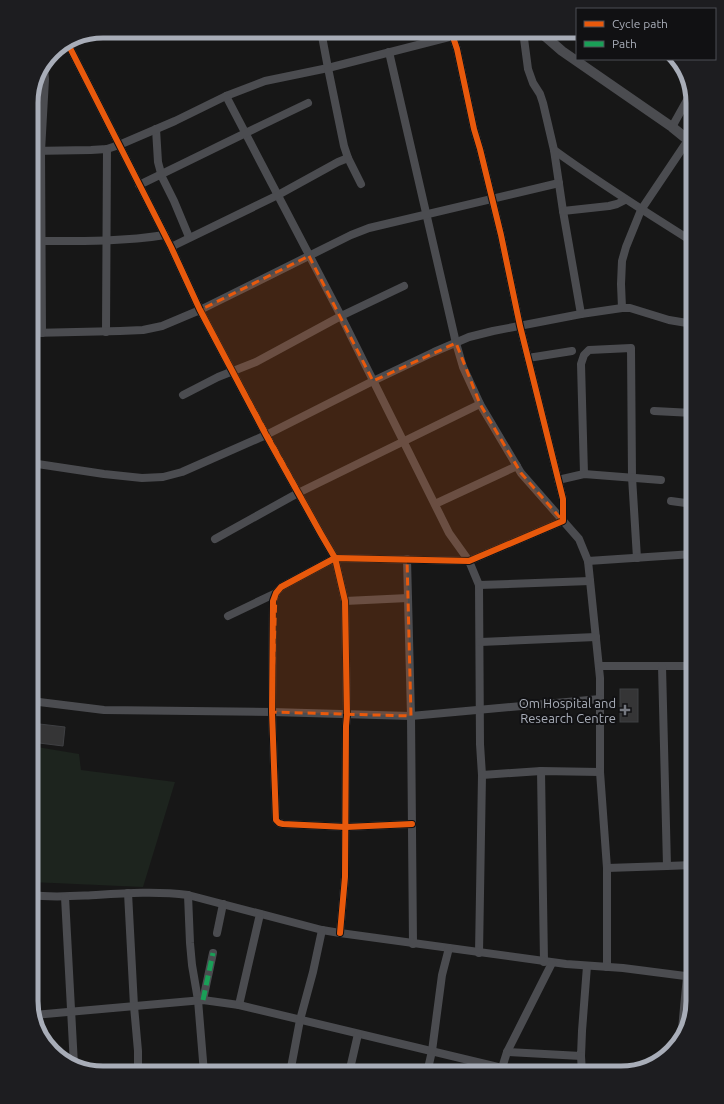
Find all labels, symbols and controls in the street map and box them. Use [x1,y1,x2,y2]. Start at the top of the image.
legend [576,8,716,60]
text: Cycle path [612,17,668,30]
text: Path [612,37,637,50]
place label: Om Hospital and Research Centre [519,696,616,725]
marker: Om Hospital and Research Centre [619,704,631,716]

